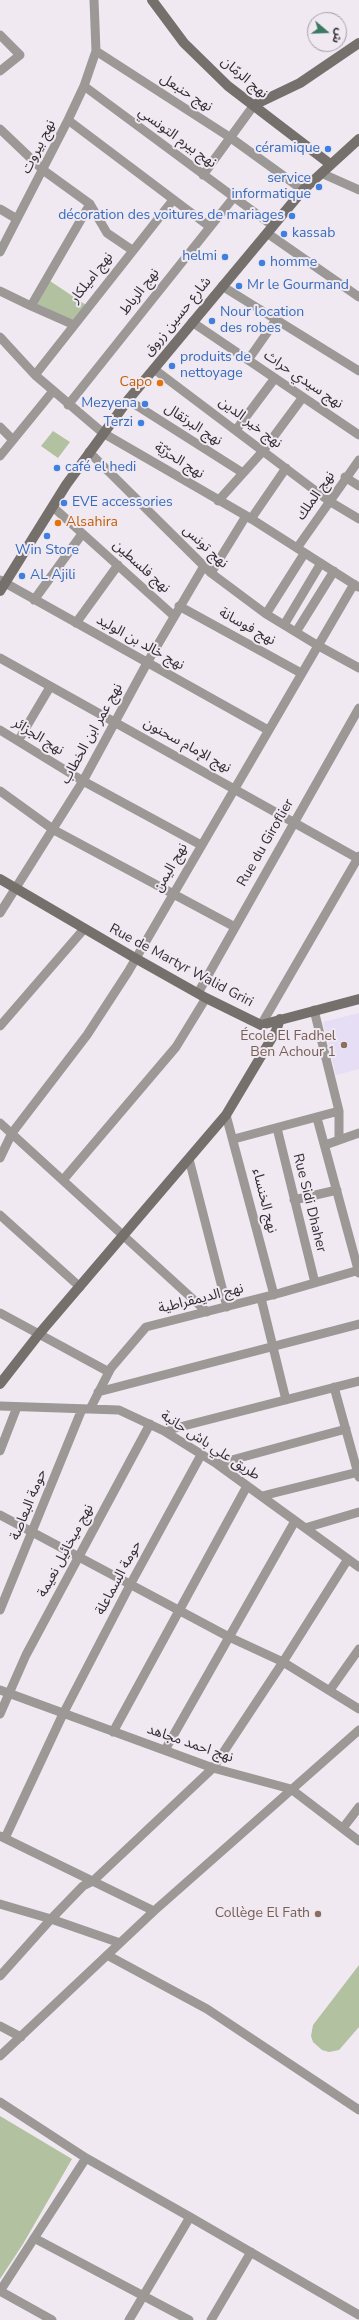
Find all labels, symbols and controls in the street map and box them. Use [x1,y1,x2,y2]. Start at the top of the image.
north arrow [307,12,347,52]
text: ش [328,26,347,45]
street label: نهج الرمّان [217,53,271,103]
street label: نهج حنبعل [157,70,215,116]
street label: نهج بيرم التونسي [135,104,219,172]
street label: نهج بيروت [18,117,60,177]
place label: céramique [255,141,320,157]
marker: céramique [323,144,333,154]
place label: service informatique [232,171,311,204]
marker: service informatique [314,182,324,192]
place label: décoration des voitures de mariages [58,208,284,224]
marker: décoration des voitures de mariages [287,211,297,221]
place label: kassab [292,226,335,242]
marker: kassab [279,229,289,239]
street label: نهج اميلكار [67,249,117,307]
place label: helmi [182,249,217,265]
marker: helmi [220,252,230,262]
place label: homme [270,255,317,271]
marker: homme [257,258,267,268]
street label: نهج الرباط [117,265,163,319]
street label: شارع حسين زروق [141,274,215,360]
place label: Mr le Gourmand [247,278,349,294]
marker: Mr le Gourmand [234,281,244,291]
place label: Nour location des robes [220,305,304,338]
marker: Nour location des robes [207,316,217,326]
street label: نهج سيدي حراث [260,347,346,413]
place label: produits de nettoyage [180,350,251,382]
marker: produits de nettoyage [167,361,177,371]
place label: Capo [119,375,152,391]
marker: Capo [155,378,165,388]
street label: نهج خير الدين [215,394,285,452]
place label: Mezyena [81,396,137,412]
marker: Mezyena [140,399,150,409]
street label: نهج البرتقال [161,400,225,450]
place label: Terzi [103,415,133,431]
marker: Terzi [136,418,146,428]
street label: نهج الحرّيّة [151,439,207,483]
place label: café el hedi [65,460,136,476]
marker: café el hedi [52,463,62,473]
street label: نهج الملك [293,468,339,524]
place label: EVE accessories [72,495,173,511]
marker: EVE accessories [59,498,69,508]
place label: Alsahira [66,515,118,531]
marker: Alsahira [53,518,63,528]
street label: نهج تونس [179,522,231,572]
marker: Win Store [42,531,52,541]
street label: نهج فلسطين [109,537,173,597]
place label: Win Store [15,543,79,559]
place label: AL Ajili [30,568,76,584]
marker: AL Ajili [17,571,27,581]
street label: نهج فوسانة [216,605,278,649]
street label: نهج خالد بن الوليد [93,612,187,674]
street label: نهج عمر ابن الخطاب [57,681,127,787]
street label: نهج الجزائر [9,715,67,759]
street label: نهج الإمام سحنون [140,715,234,777]
street label: Rue du Giroflier [234,796,298,890]
street label: نهج اليمن [150,840,192,896]
street label: Rue de Martyr Walid Griri [106,921,256,1011]
place label: École El Fadhel Ben Achour 1 [240,1029,336,1062]
marker: École El Fadhel Ben Achour 1 [339,1040,349,1050]
street label: Rue Sidi Dhaher [289,1152,329,1254]
street label: نهج الخنساء [248,1167,280,1235]
street label: نهج الديمقراطية [157,1280,245,1318]
street label: طريق علي باش حانبة [157,1408,263,1484]
street label: حومة البعاصة [7,1467,51,1543]
street label: نهج ميخائيل نعيمة [34,1502,98,1600]
street label: حومة السماعلة [92,1538,146,1618]
street label: نهج احمد مجاهد [145,1721,235,1767]
place label: Collège El Fath [215,1906,310,1922]
marker: Collège El Fath [313,1909,323,1919]

